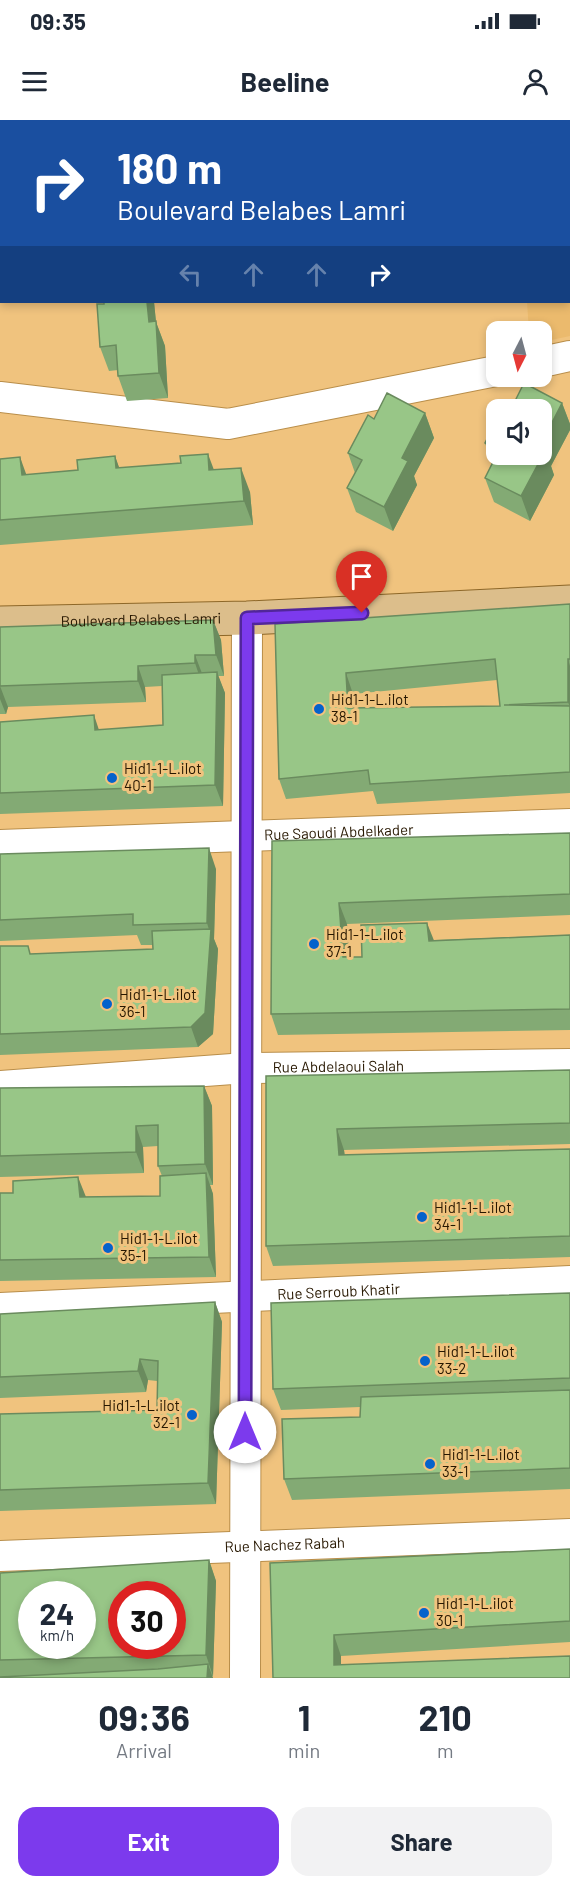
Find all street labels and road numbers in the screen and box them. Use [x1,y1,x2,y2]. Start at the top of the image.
street label: Boulevard Belabes Lamri [60,609,222,630]
street label: Rue Saoudi Abdelkader [264,820,414,843]
street label: Rue Abdelaoui Salah [272,1056,404,1076]
street label: Rue Serroub Khatir [277,1279,401,1303]
street label: Rue Nachez Rabah [224,1533,345,1555]

